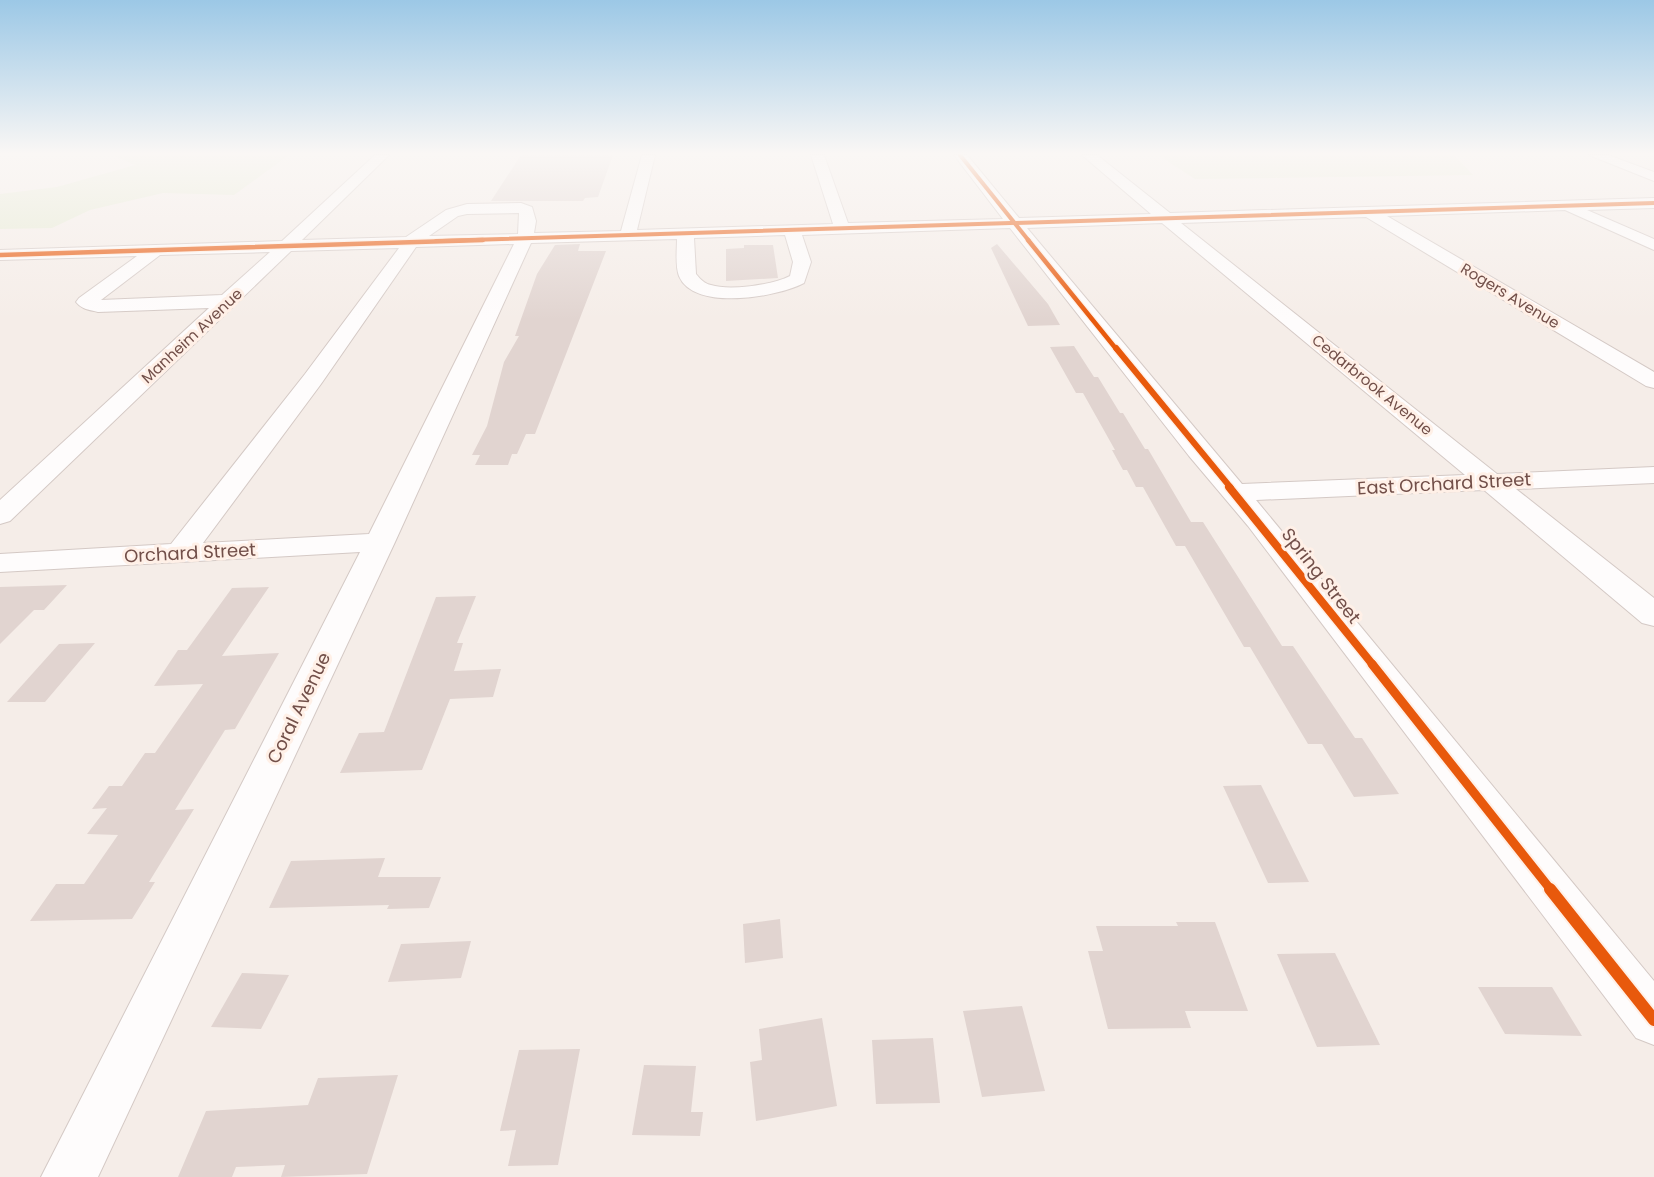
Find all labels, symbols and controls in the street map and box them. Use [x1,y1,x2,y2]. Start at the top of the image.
street label: Rogers Avenue [1457,258,1564,333]
street label: Manheim Avenue [137,283,247,388]
street label: Cedarbrook Avenue [1308,329,1437,440]
street label: East Orchard Street [1356,466,1532,501]
street label: Spring Street [1276,523,1367,629]
street label: Orchard Street [123,537,256,568]
street label: Coral Avenue [261,648,336,768]

